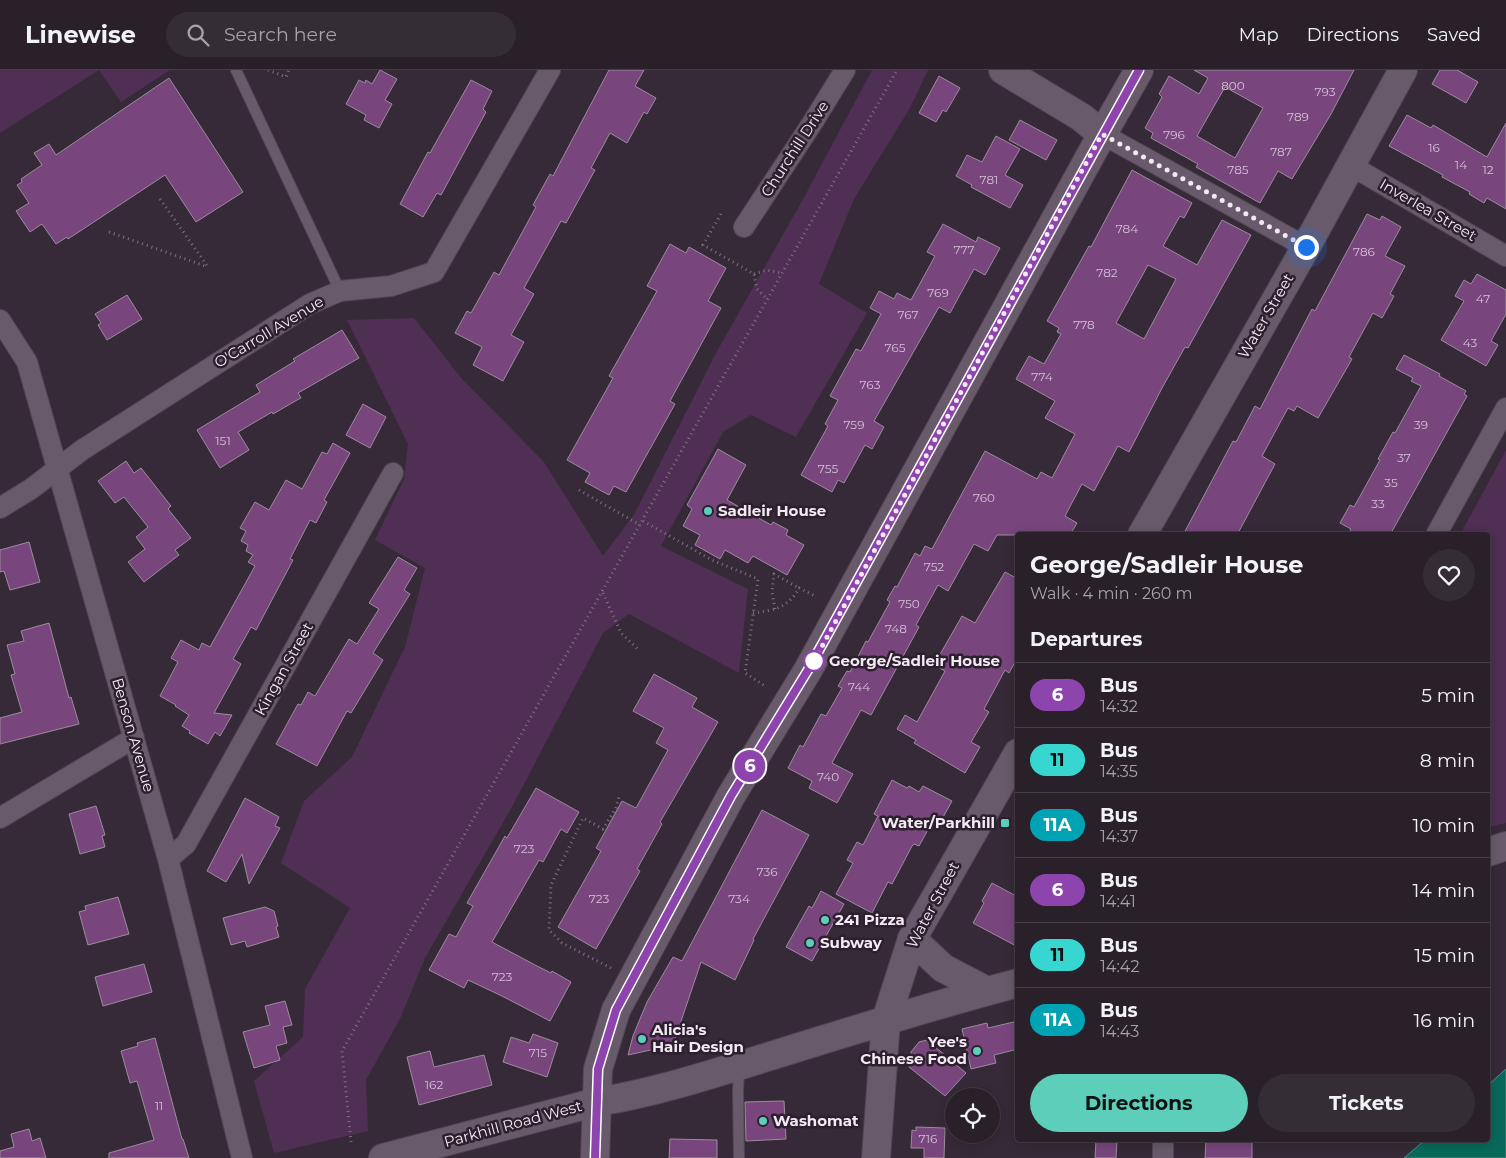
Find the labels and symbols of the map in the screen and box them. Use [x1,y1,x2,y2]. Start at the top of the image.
house number: 800 [1221,78,1245,93]
house number: 793 [1314,84,1336,99]
street label: Churchill Drive [757,97,833,200]
house number: 789 [1287,109,1309,124]
house number: 796 [1163,127,1185,142]
house number: 16 [1428,140,1440,155]
house number: 787 [1270,144,1292,159]
house number: 14 [1455,157,1467,172]
house number: 785 [1227,162,1249,177]
house number: 12 [1482,162,1494,177]
house number: 781 [980,172,998,187]
street label: Inverlea Street [1377,174,1480,245]
house number: 784 [1116,221,1138,236]
your location [1294,235,1319,260]
house number: 777 [953,242,975,257]
house number: 786 [1353,244,1375,259]
house number: 782 [1096,265,1118,280]
street label: Water Street [1234,270,1298,362]
house number: 769 [927,285,949,300]
street label: O'Carroll Avenue [211,291,327,372]
house number: 47 [1476,291,1490,306]
house number: 767 [897,307,919,322]
house number: 778 [1073,317,1095,332]
house number: 43 [1463,335,1477,350]
house number: 765 [885,340,906,355]
house number: 774 [1031,369,1053,384]
house number: 763 [860,377,881,392]
house number: 759 [844,417,864,432]
house number: 39 [1414,417,1428,432]
house number: 151 [215,433,231,448]
house number: 37 [1397,450,1411,465]
house number: 755 [818,461,838,476]
house number: 35 [1384,475,1398,490]
house number: 760 [973,490,995,505]
house number: 33 [1371,496,1385,511]
place label: Sadleir House [718,501,826,520]
marker: Sadleir House [702,505,714,517]
house number: 752 [924,559,944,574]
house number: 750 [898,596,920,611]
street label: Kingan Street [250,619,317,719]
house number: 748 [885,621,907,636]
marker: George/Sadleir House [803,650,825,672]
place label: George/Sadleir House [829,651,1000,670]
street label: Benson Avenue [108,676,159,794]
house number: 744 [848,679,870,694]
line badge: 6 [734,750,766,782]
house number: 740 [817,769,839,784]
place label: Water/Parkhill [881,813,995,832]
marker: Water/Parkhill [999,817,1011,829]
house number: 723 [514,841,535,856]
street label: Water Street [902,858,963,951]
house number: 736 [756,864,778,879]
house number: 723 [589,891,610,906]
house number: 734 [728,891,750,906]
place label: 241 Pizza [835,910,905,929]
marker: 241 Pizza [819,914,831,926]
place label: Subway [820,933,883,952]
marker: Subway [804,937,816,949]
house number: 723 [492,969,513,984]
place label: Alicia's Hair Design [651,1020,744,1056]
place label: Yee's Chinese Food [860,1032,967,1068]
marker: Alicia's Hair Design [636,1033,648,1045]
house number: 715 [529,1045,547,1060]
marker: Yee's Chinese Food [971,1045,983,1057]
house number: 162 [425,1077,443,1092]
street label: Parkhill Road West [442,1096,584,1151]
house number: 11 [155,1098,163,1113]
place label: Washomat [773,1111,859,1130]
marker: Washomat [757,1115,769,1127]
house number: 716 [919,1131,937,1146]

